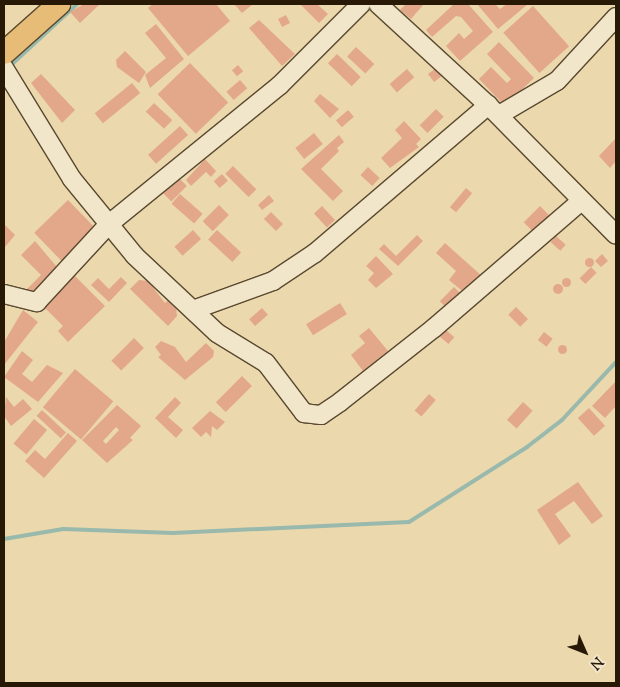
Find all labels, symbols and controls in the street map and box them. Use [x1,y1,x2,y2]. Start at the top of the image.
north arrow [560,627,610,677]
text: N [585,651,607,673]

